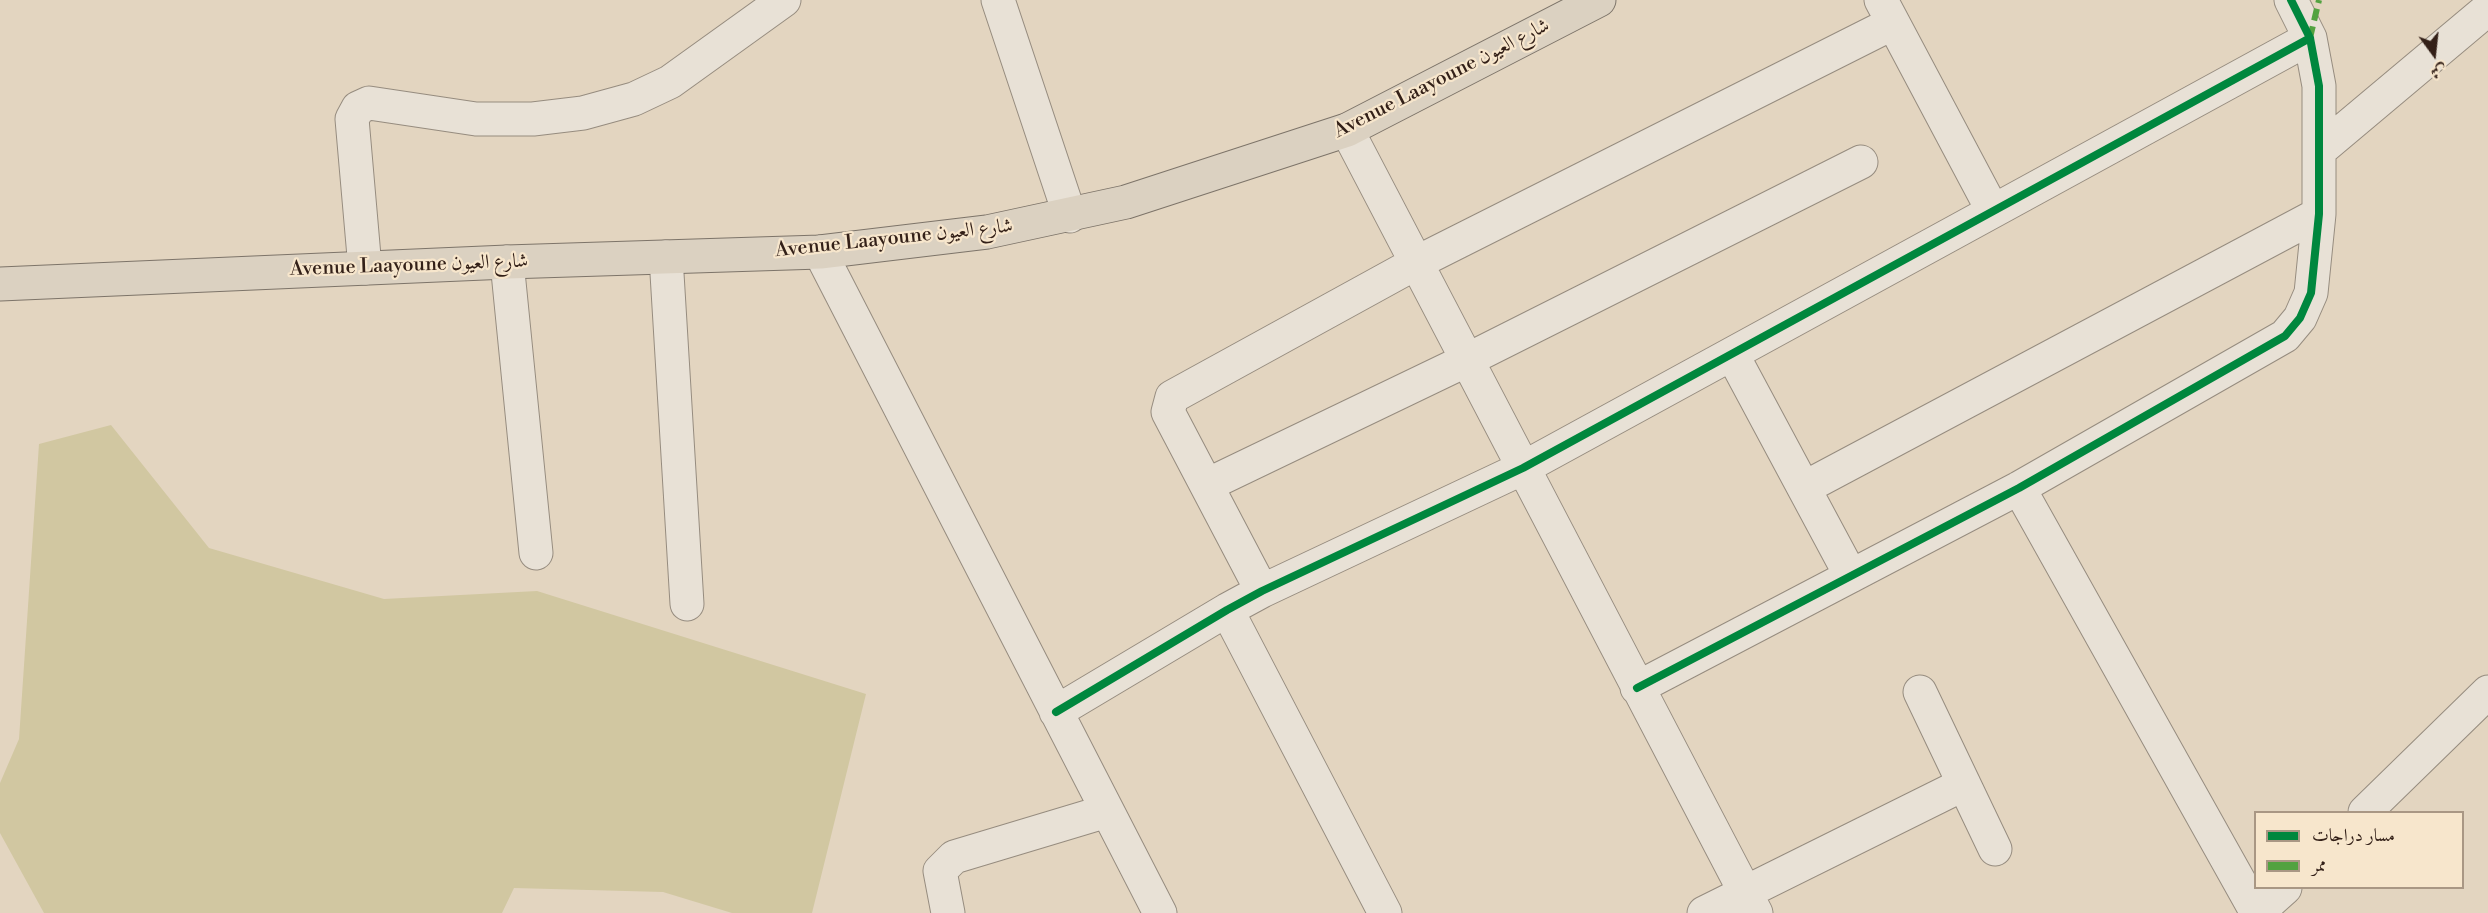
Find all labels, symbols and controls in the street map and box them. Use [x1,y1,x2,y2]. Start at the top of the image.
street label: Avenue Laayoune شارع العيون [1330,14,1554,144]
north arrow [2404,24,2464,84]
text: ش [2428,60,2449,83]
street label: Avenue Laayoune شارع العيون [774,215,1014,263]
street label: Avenue Laayoune شارع العيون [289,250,529,282]
legend [2254,811,2464,889]
text: مسار دراجات [2312,824,2395,847]
text: ممر [2312,854,2326,877]

